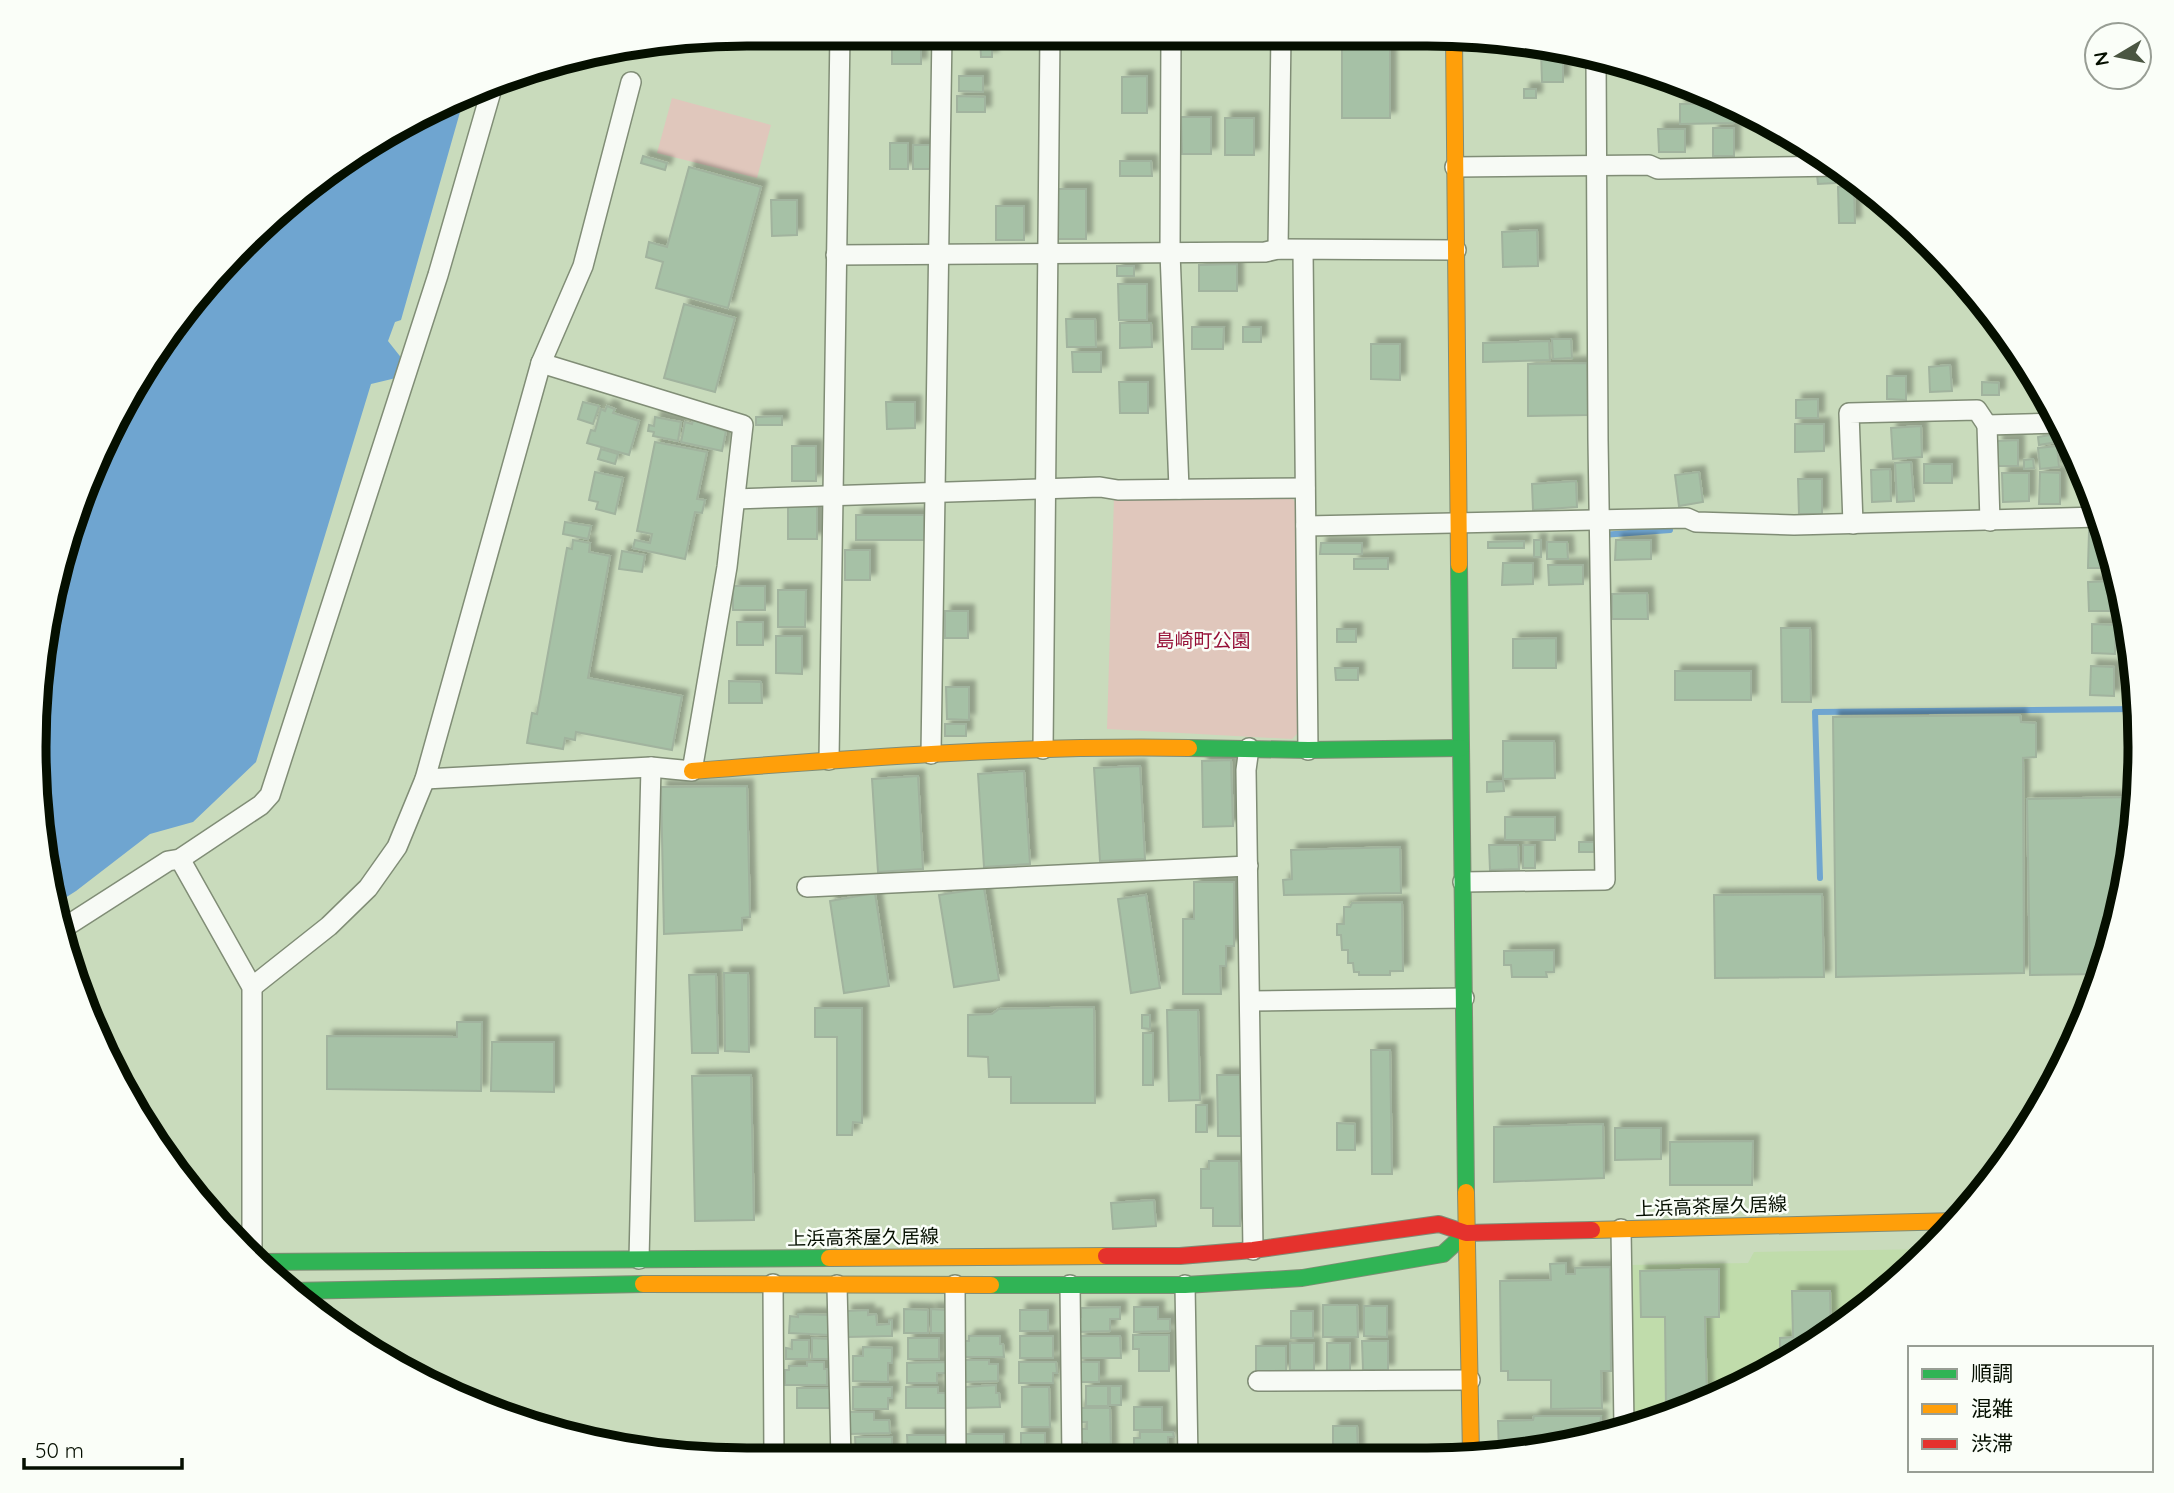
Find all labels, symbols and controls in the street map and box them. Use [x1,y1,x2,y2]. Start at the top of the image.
north arrow [2083,21,2153,91]
text: N [2088,50,2114,68]
park label: 島崎町公園 [1155,628,1251,652]
street label: 上浜高茶屋久居線 [1635,1191,1787,1221]
street label: 上浜高茶屋久居線 [787,1224,939,1250]
legend [1908,1346,2153,1472]
text: 順調 [1971,1360,2013,1386]
text: 混雑 [1971,1395,2013,1421]
scale bar [24,1426,182,1470]
text: 渋滞 [1971,1430,2013,1456]
text: 50 m [35,1437,84,1463]

